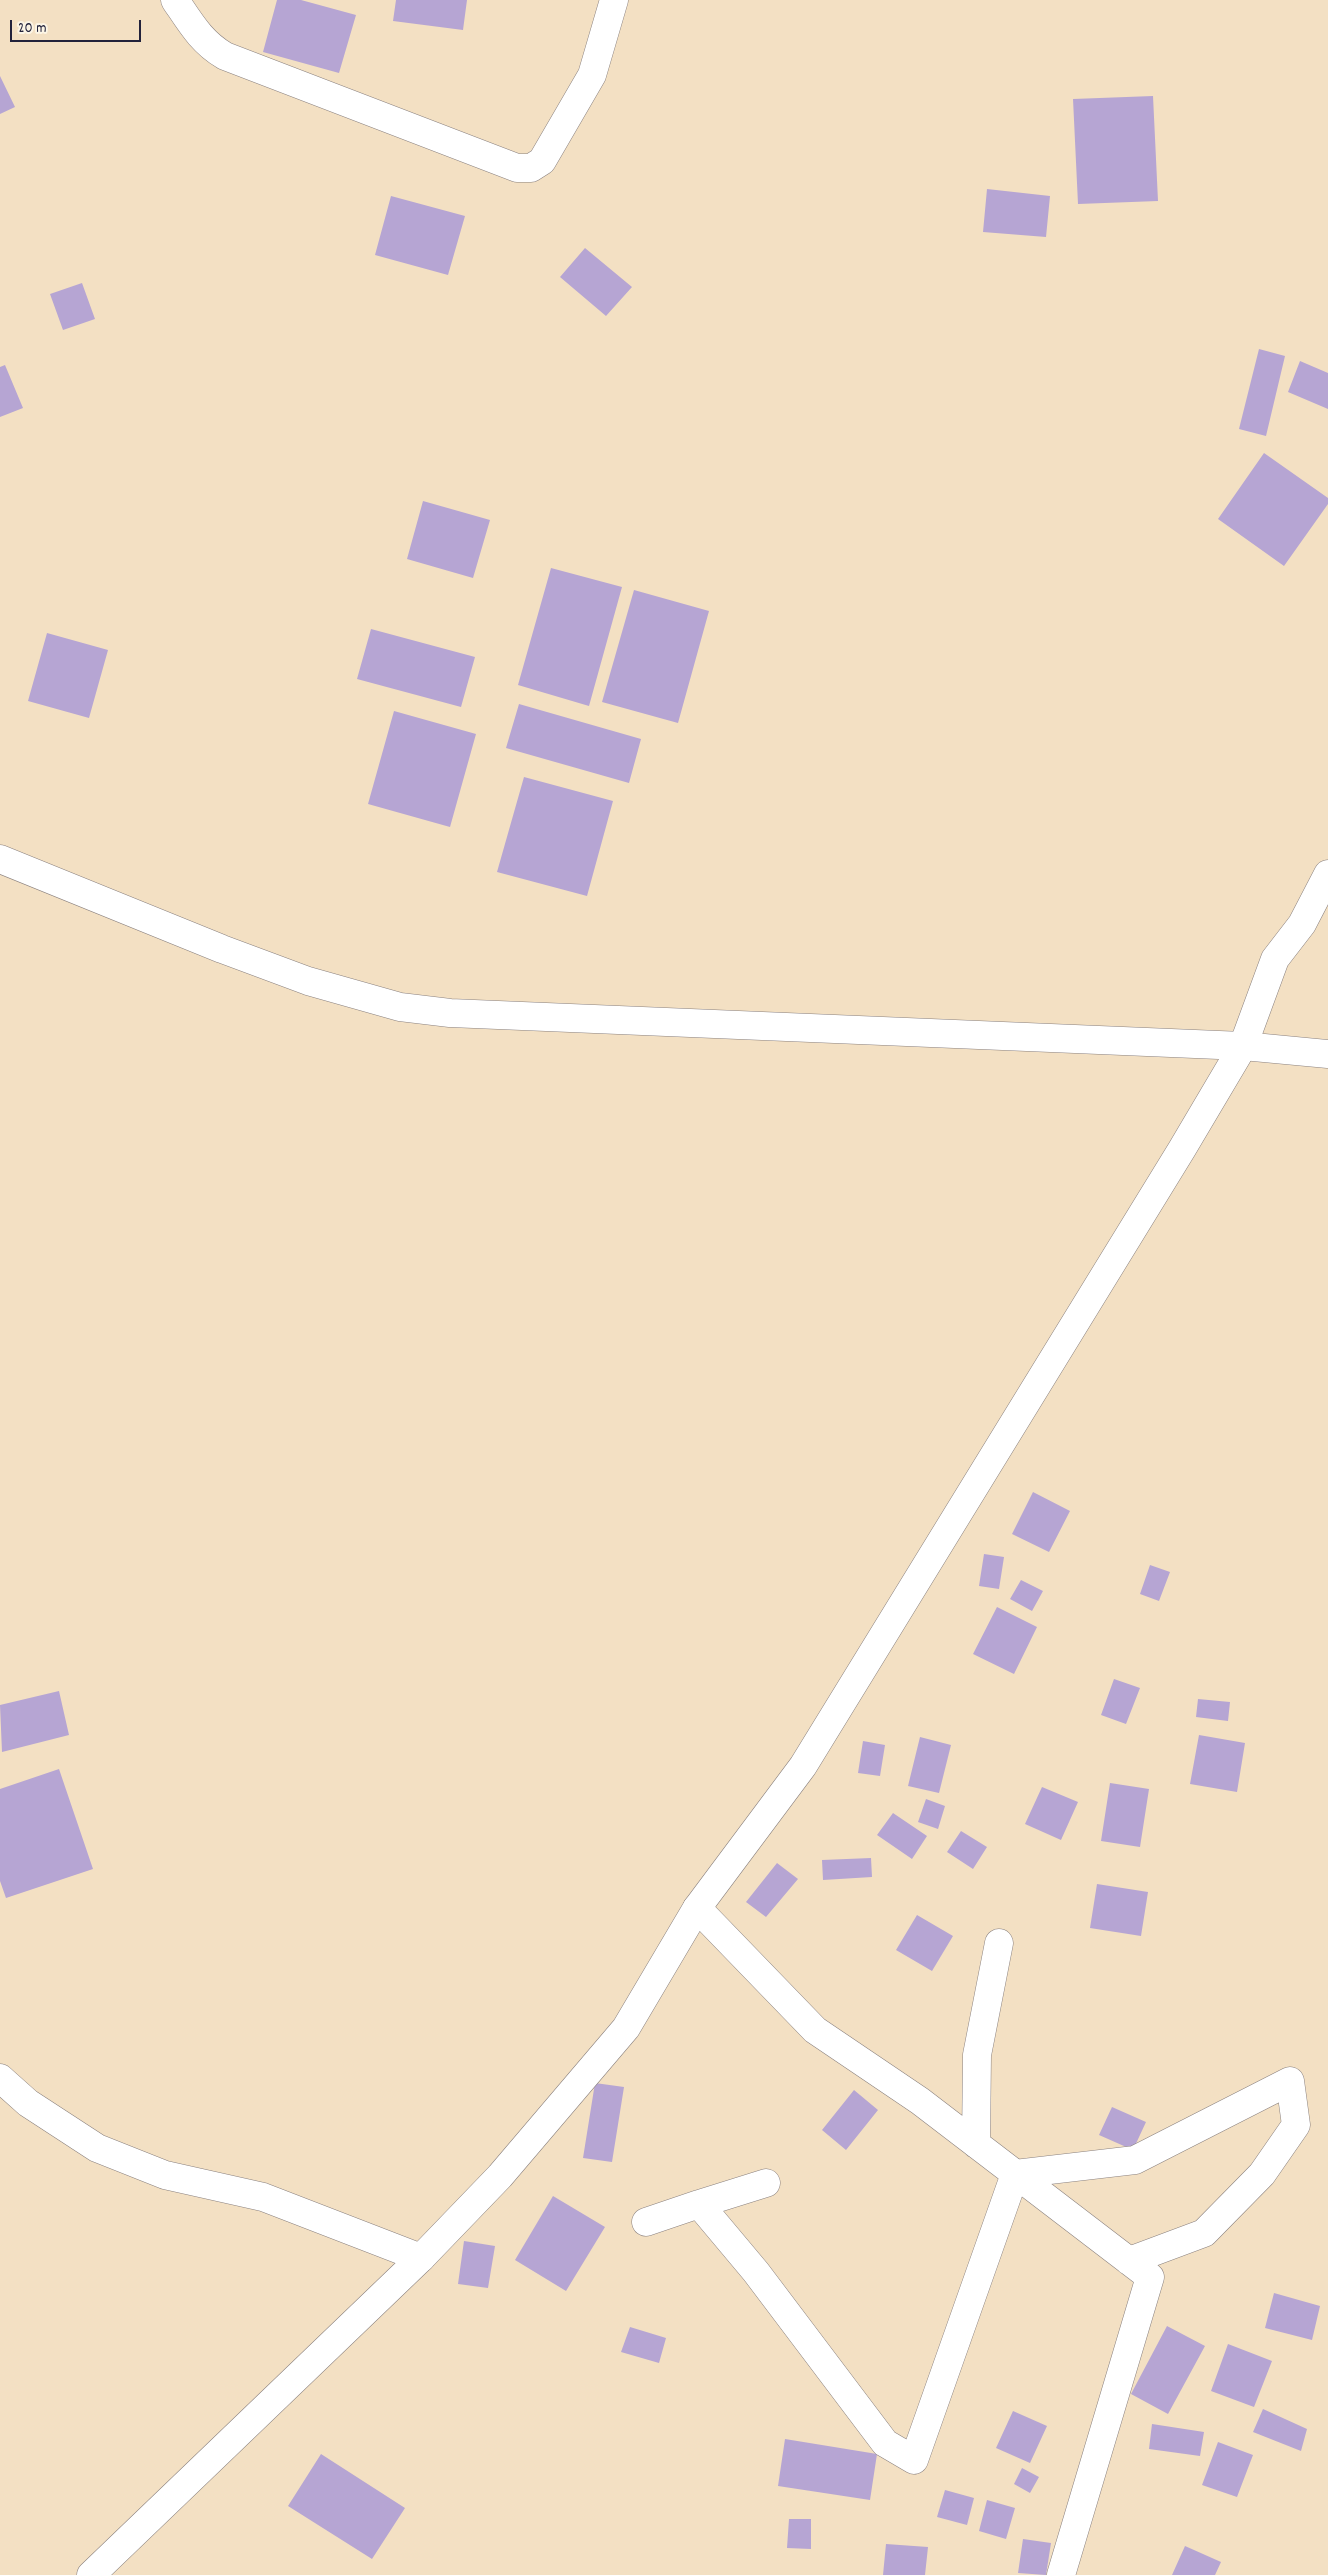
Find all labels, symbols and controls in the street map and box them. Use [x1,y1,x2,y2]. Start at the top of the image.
scale bar [12,10,144,42]
text: 20 m [18,18,46,40]

